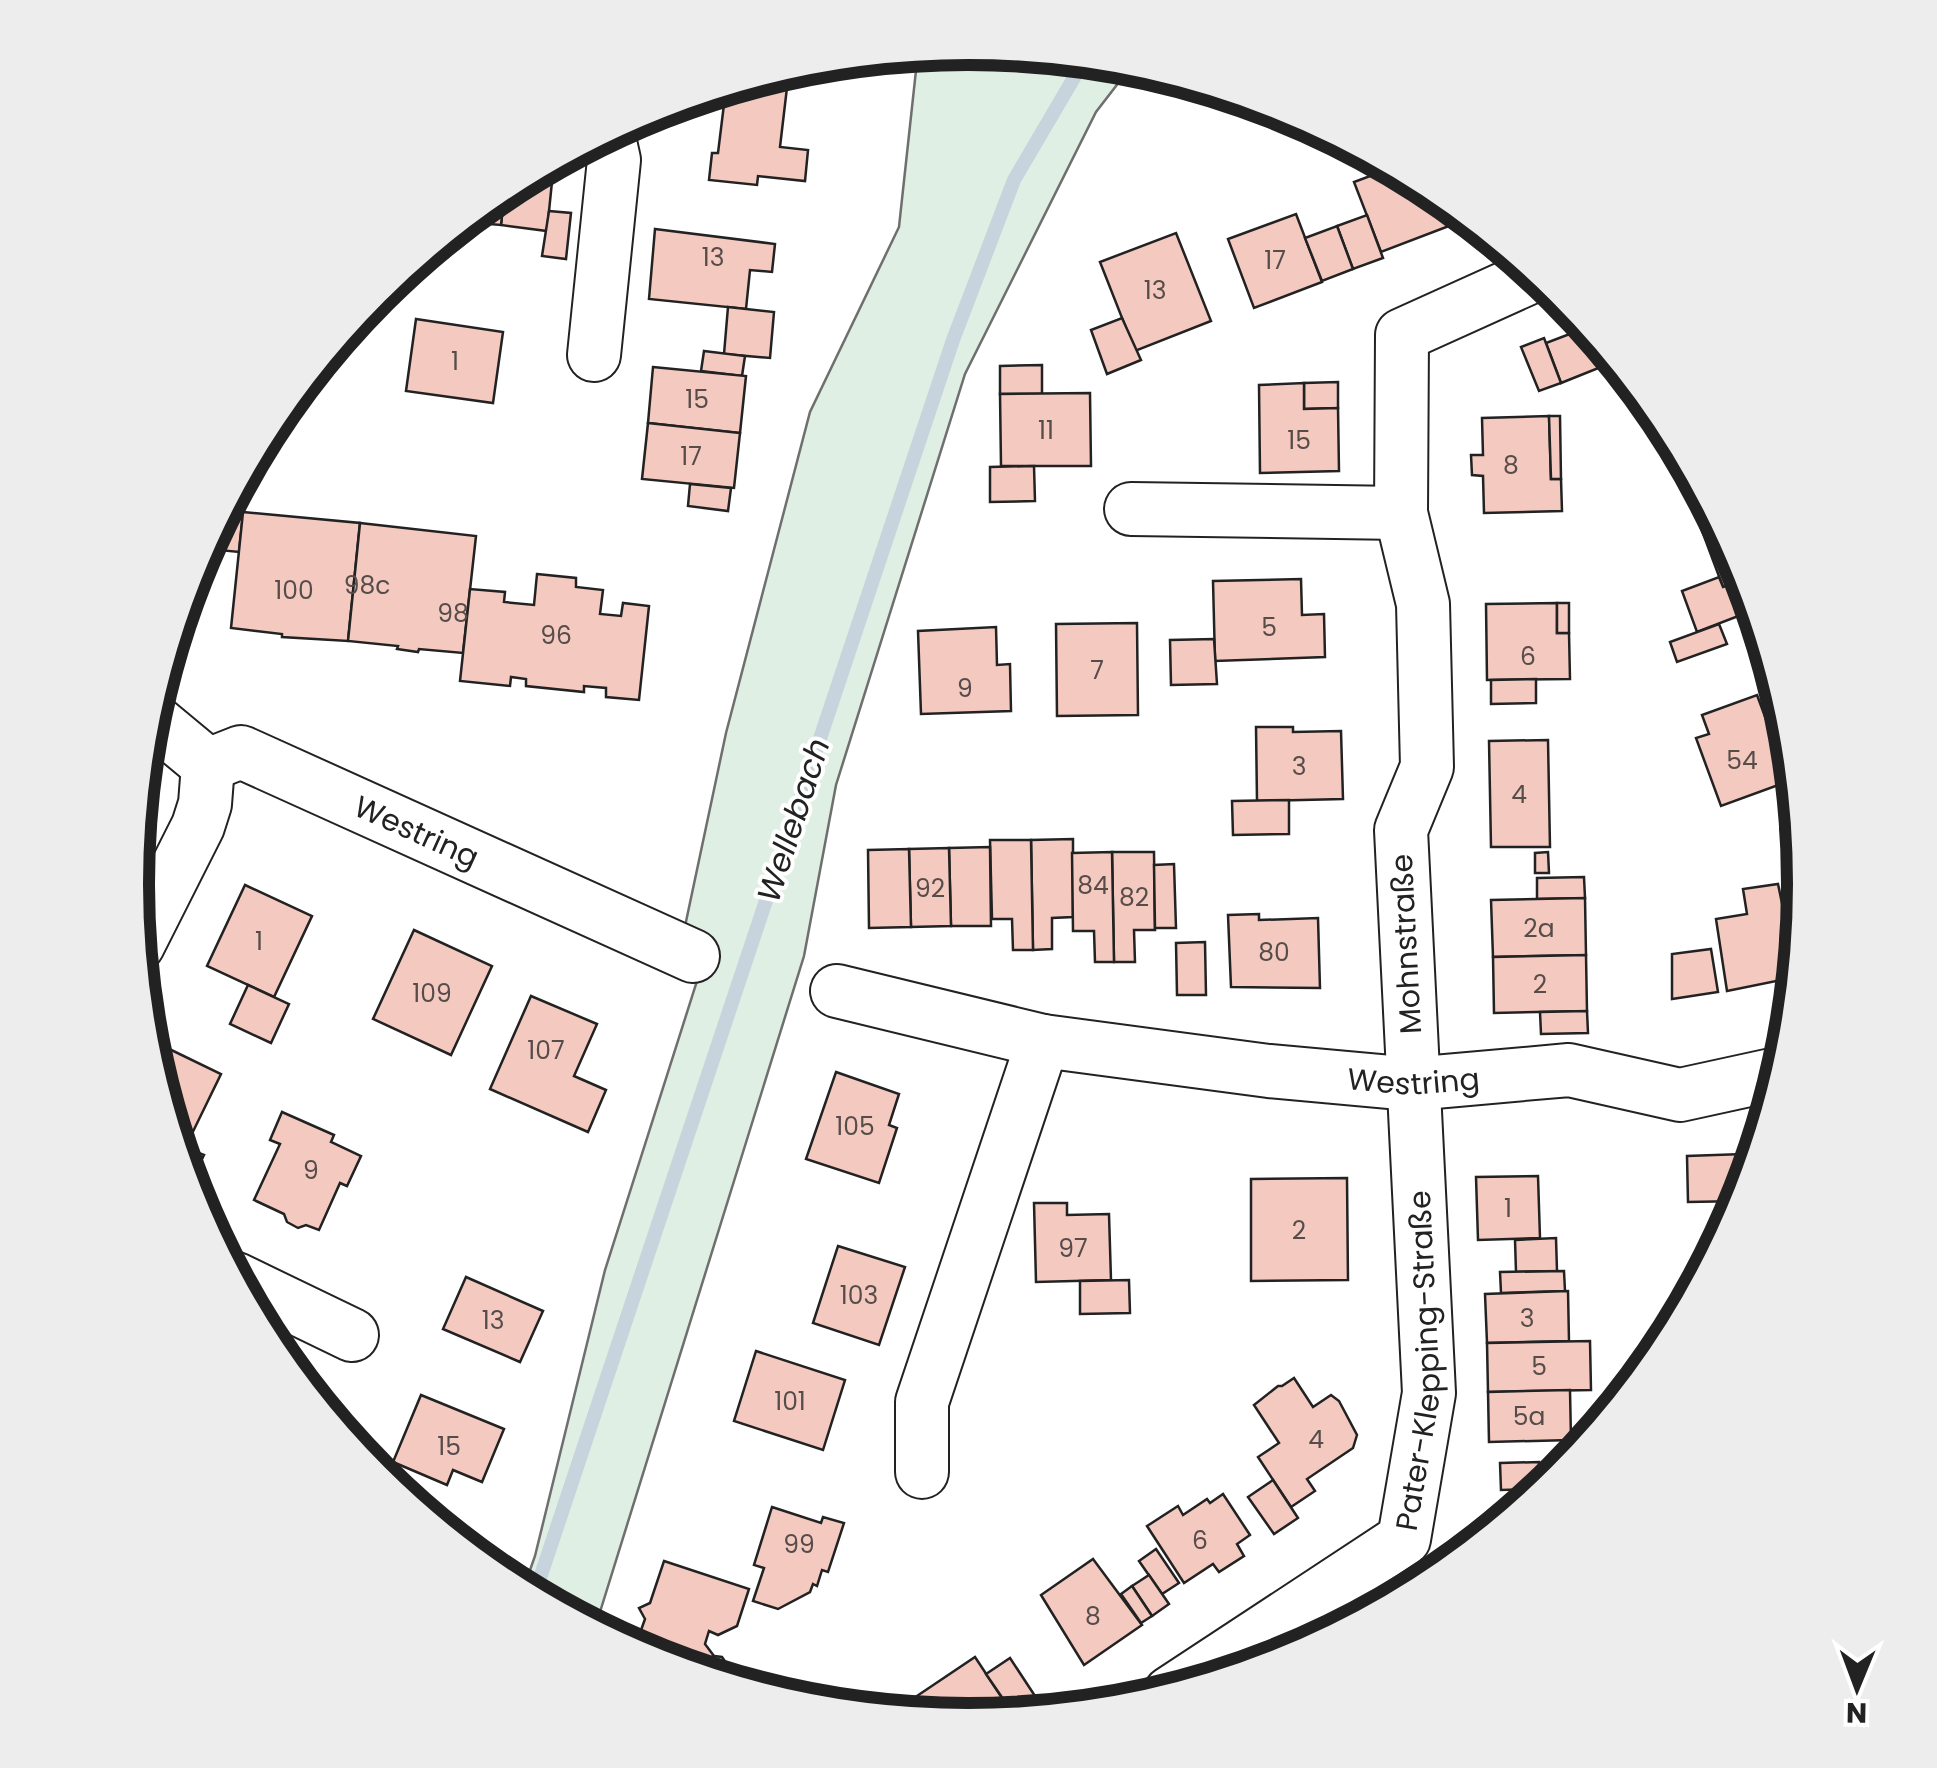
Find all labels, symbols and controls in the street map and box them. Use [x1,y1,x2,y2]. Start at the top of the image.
house number: 13 [702,240,724,275]
house number: 17 [1264,243,1286,278]
house number: 13 [1144,273,1166,308]
house number: 1 [451,344,459,379]
house number: 15 [685,382,709,417]
house number: 11 [1038,413,1054,448]
house number: 15 [1287,423,1311,458]
house number: 17 [680,439,702,474]
house number: 8 [1503,448,1519,483]
house number: 98c [344,568,390,603]
house number: 100 [274,573,314,608]
house number: 98 [437,596,469,631]
house number: 5 [1261,610,1277,645]
house number: 96 [540,618,572,653]
house number: 6 [1520,639,1536,674]
house number: 7 [1090,653,1104,688]
house number: 9 [957,671,973,706]
water label: Wellebach [745,732,841,908]
house number: 54 [1726,743,1758,778]
house number: 3 [1292,749,1306,784]
house number: 4 [1511,777,1527,812]
street label: Westring [348,784,486,878]
street label: Mohnstraße [1380,853,1432,1035]
house number: 84 [1077,868,1109,903]
house number: 92 [915,871,945,906]
house number: 82 [1119,880,1149,915]
house number: 2a [1523,911,1555,946]
house number: 1 [255,924,263,959]
house number: 80 [1258,935,1290,970]
house number: 2 [1533,967,1547,1002]
house number: 109 [412,976,452,1011]
house number: 107 [527,1033,565,1068]
street label: Westring [1345,1057,1481,1106]
house number: 105 [835,1109,875,1144]
house number: 9 [303,1153,319,1188]
street label: Pater-Klepping-Straße [1384,1189,1450,1534]
house number: 1 [1504,1191,1512,1226]
house number: 2 [1292,1213,1306,1248]
house number: 97 [1058,1231,1088,1266]
house number: 103 [840,1278,878,1313]
house number: 3 [1520,1301,1534,1336]
house number: 13 [482,1303,504,1338]
house number: 5 [1531,1349,1547,1384]
house number: 101 [774,1384,806,1419]
house number: 5a [1513,1399,1545,1434]
house number: 4 [1308,1422,1324,1457]
house number: 15 [437,1429,461,1464]
house number: 6 [1192,1523,1208,1558]
house number: 99 [783,1527,815,1562]
house number: 8 [1085,1599,1101,1634]
north arrow [1807,1638,1907,1738]
text: N [1846,1693,1867,1732]

